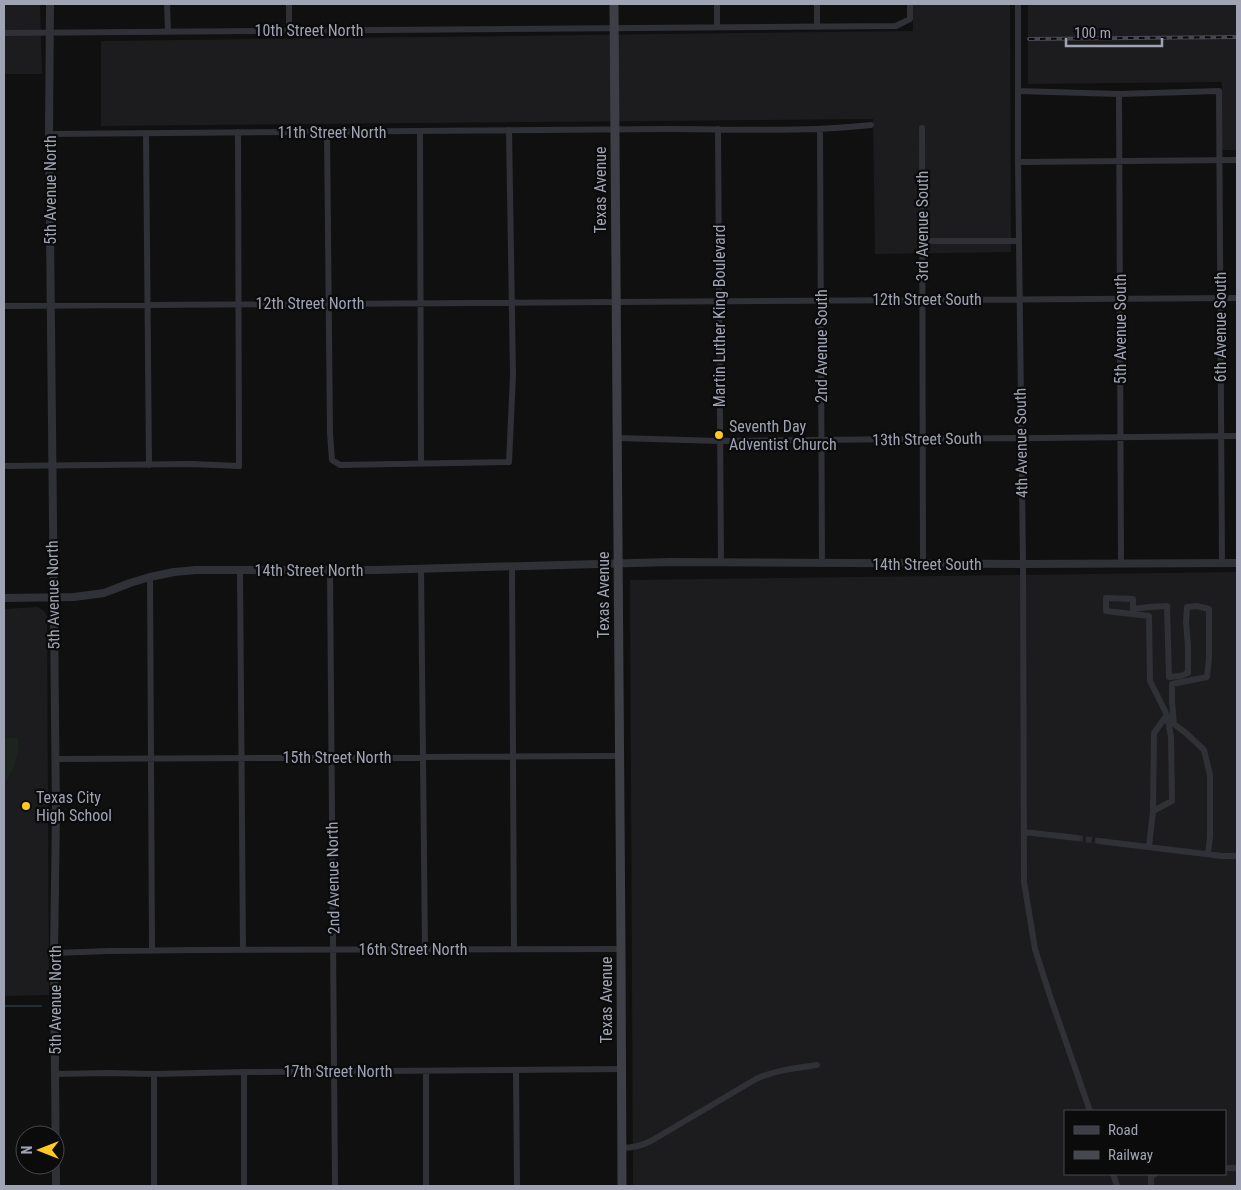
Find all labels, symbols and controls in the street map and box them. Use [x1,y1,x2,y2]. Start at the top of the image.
scale bar [1066,15,1162,47]
street label: 10th Street North [255,21,363,40]
text: 100 m [1074,24,1111,42]
street label: 11th Street North [278,123,386,142]
street label: 5th Avenue North [41,135,60,245]
street label: Texas Avenue [591,147,610,233]
street label: 3rd Avenue South [913,171,932,281]
street label: Martin Luther King Boulevard [710,225,729,407]
street label: 6th Avenue South [1211,272,1230,382]
street label: 5th Avenue South [1111,274,1130,384]
street label: 2nd Avenue South [812,289,831,403]
street label: 12th Street South [872,290,982,309]
street label: 12th Street North [256,294,364,313]
street label: 4th Avenue South [1011,388,1031,498]
place label: Seventh Day Adventist Church [729,417,837,454]
marker: Seventh Day Adventist Church [713,429,725,441]
street label: 13th Street South [872,429,982,449]
street label: 5th Avenue North [43,540,63,650]
street label: Texas Avenue [594,552,613,638]
street label: 14th Street South [872,555,982,574]
street label: 14th Street North [255,561,363,580]
street label: 15th Street North [283,748,391,767]
place label: Texas City High School [36,788,112,825]
marker: Texas City High School [20,800,32,812]
street label: 2nd Avenue North [323,822,343,934]
street label: 16th Street North [359,940,467,959]
street label: 5th Avenue North [46,945,65,1055]
street label: Texas Avenue [597,957,616,1043]
street label: 17th Street North [284,1062,392,1081]
legend [1064,1110,1226,1175]
text: Road [1108,1121,1138,1139]
north arrow [15,1125,65,1175]
text: N [19,1146,35,1154]
text: Railway [1108,1146,1153,1164]

